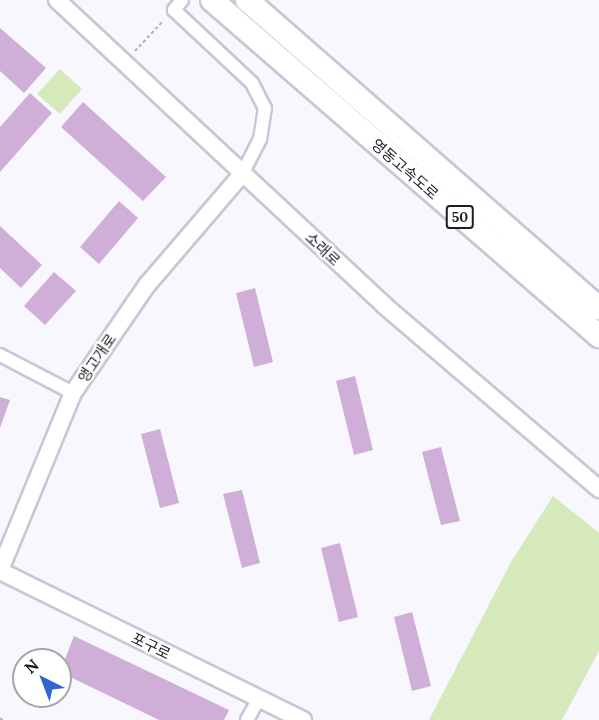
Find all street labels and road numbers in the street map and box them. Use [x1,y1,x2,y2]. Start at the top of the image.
street label: 영동고속도로 [368,135,442,203]
road number: 50 [445,206,475,228]
street label: 소래로 [302,228,344,270]
street label: 앵고개로 [74,330,120,386]
street label: 포구로 [128,629,174,663]

